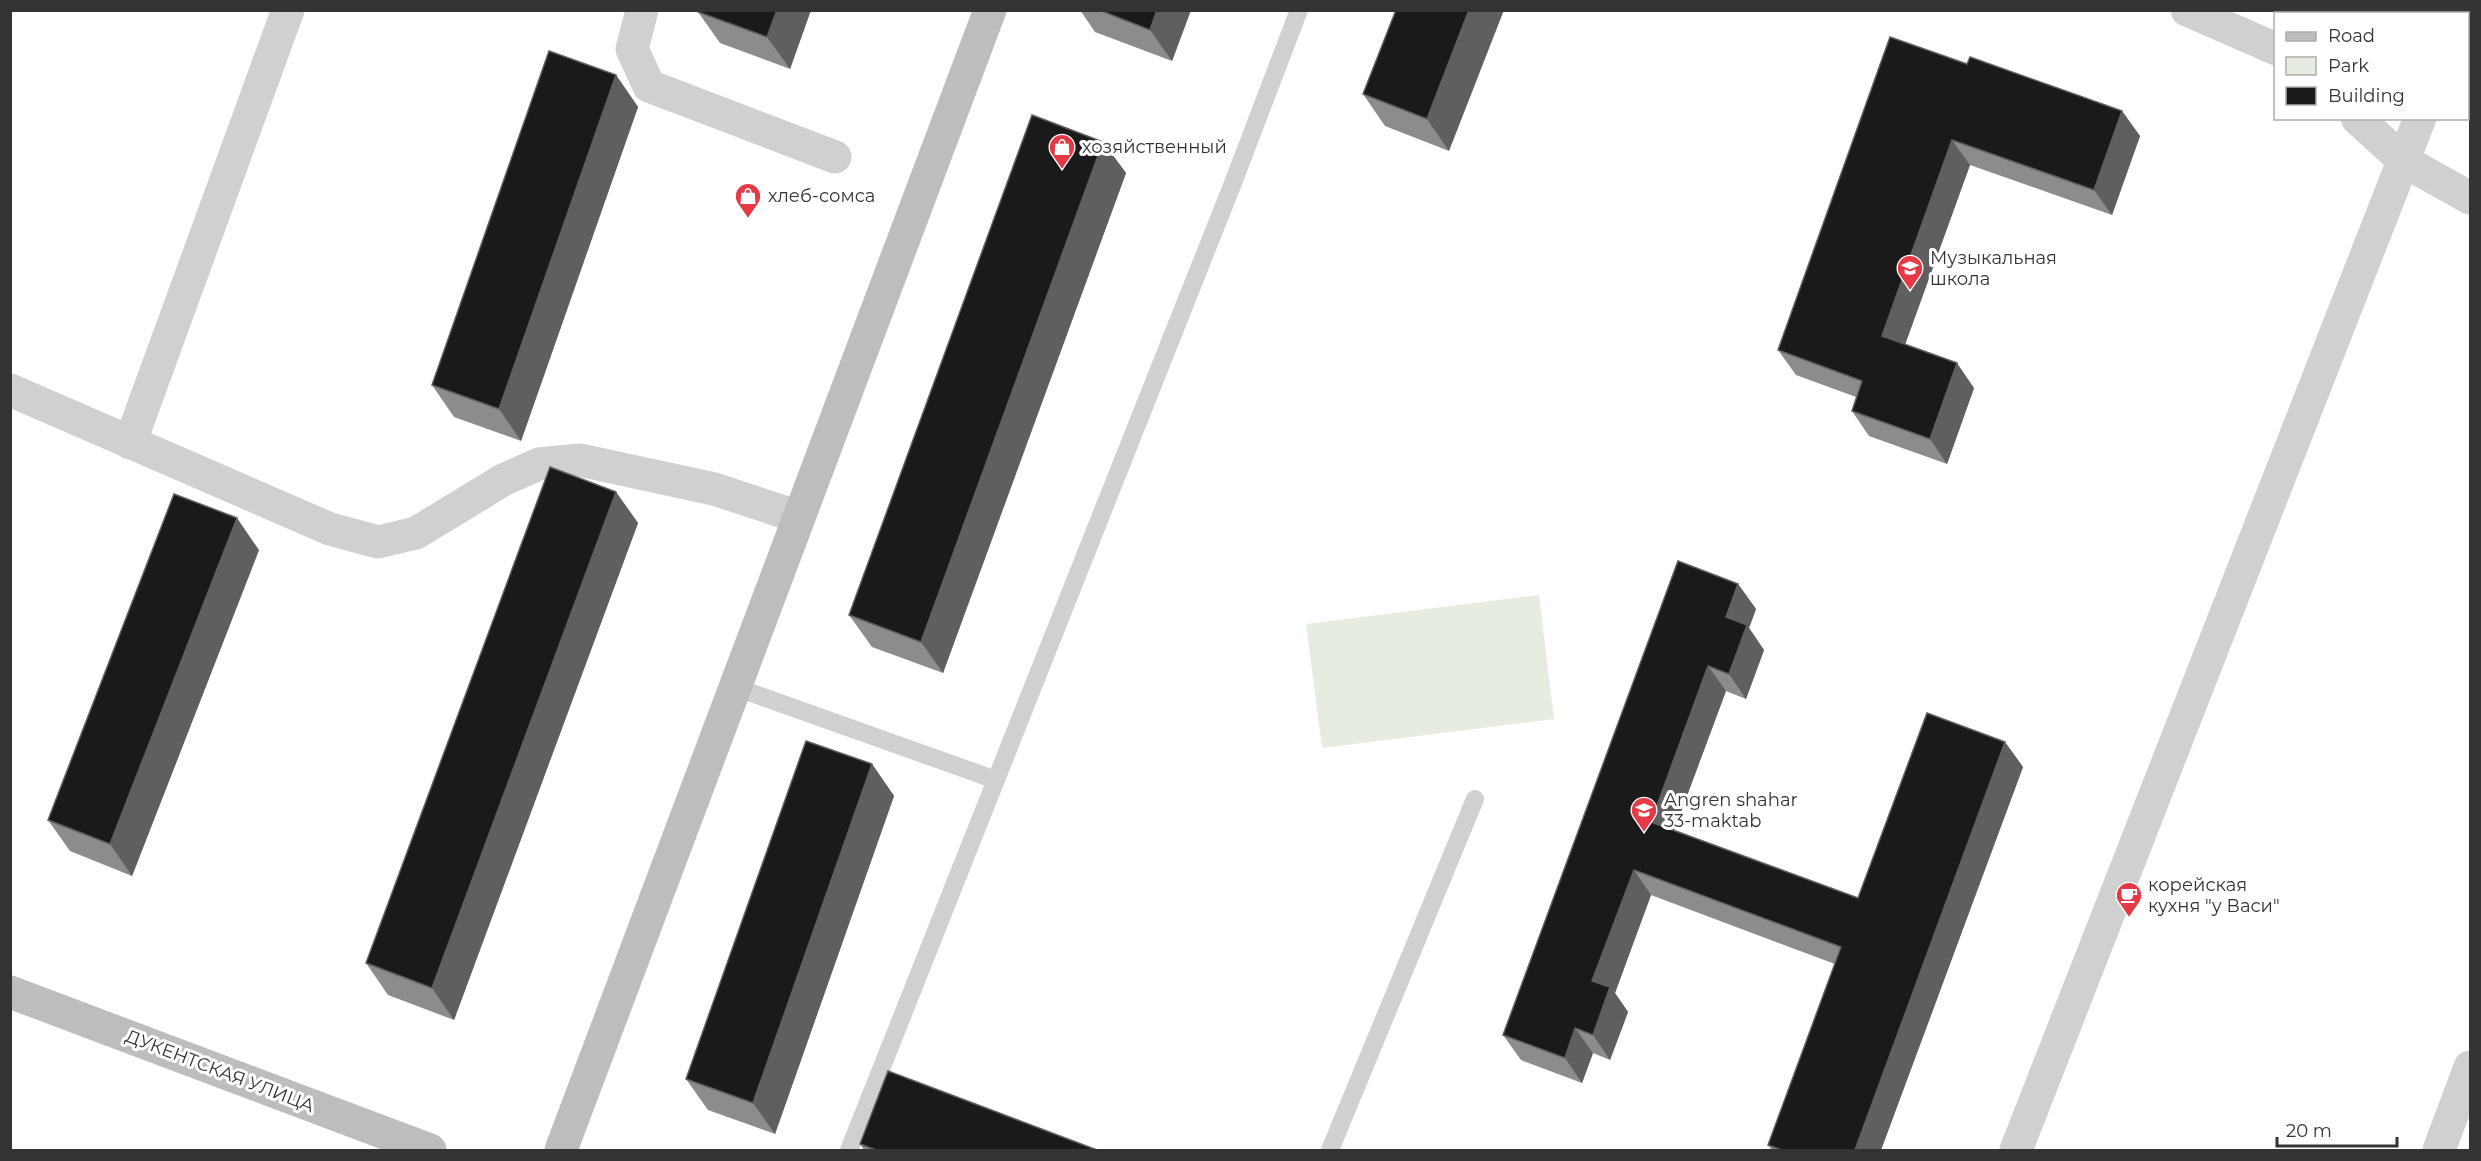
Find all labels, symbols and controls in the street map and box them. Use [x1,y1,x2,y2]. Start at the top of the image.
legend [2274,12,2469,120]
text: Road [2328,25,2375,47]
text: Park [2328,55,2369,77]
text: Building [2328,85,2405,107]
shop icon: хозяйственный [1047,132,1077,170]
place label: хозяйственный [1082,136,1227,158]
shop icon: хлеб-сомса [733,181,763,219]
place label: хлеб-сомса [768,185,875,207]
place label: Музыкальная школа [1930,247,2057,290]
school or university icon: Музыкальная школа [1895,253,1925,291]
place label: Angren shahar 33-maktab [1664,789,1798,832]
school or university icon: Angren shahar 33-maktab [1629,795,1659,833]
place label: корейская кухня "у Васи" [2148,874,2280,917]
cafe icon: корейская кухня "у Васи" [2114,880,2144,918]
street label: ДУКЕНТСКАЯ УЛИЦА [123,1025,318,1117]
scale bar [2277,1110,2397,1148]
text: 20 m [2286,1120,2332,1142]

